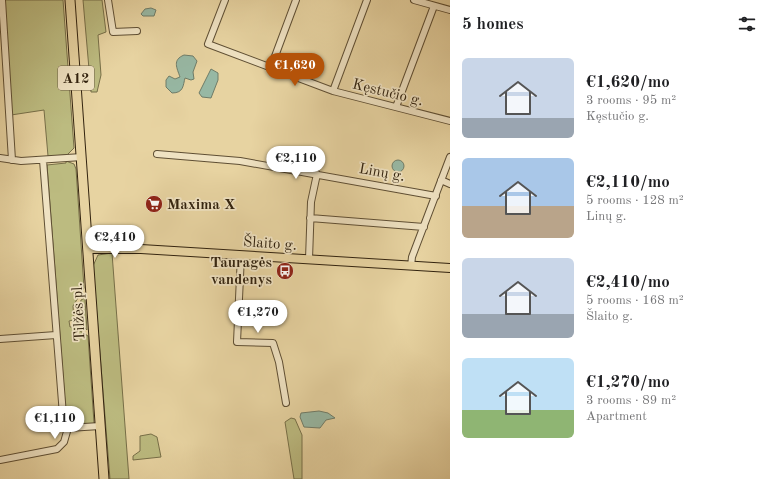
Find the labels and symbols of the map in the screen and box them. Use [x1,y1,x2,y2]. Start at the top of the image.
pin: €1,620 [262,53,328,87]
road number: A12 [58,66,94,90]
street label: Kęstučio g. [351,77,425,110]
pin: €2,110 [263,146,329,180]
street label: Linų g. [357,162,406,185]
supermarket icon: Maxima X [144,194,164,214]
place label: Maxima X [167,198,235,213]
pin: €2,410 [82,225,148,259]
street label: Šlaito g. [242,232,298,254]
place label: Tauragės vandenys [210,256,272,288]
bus stop icon: Tauragės vandenys [275,261,295,281]
street label: Tilžės pl. [70,282,89,342]
pin: €1,270 [225,300,291,334]
pin: €1,110 [22,406,88,440]

